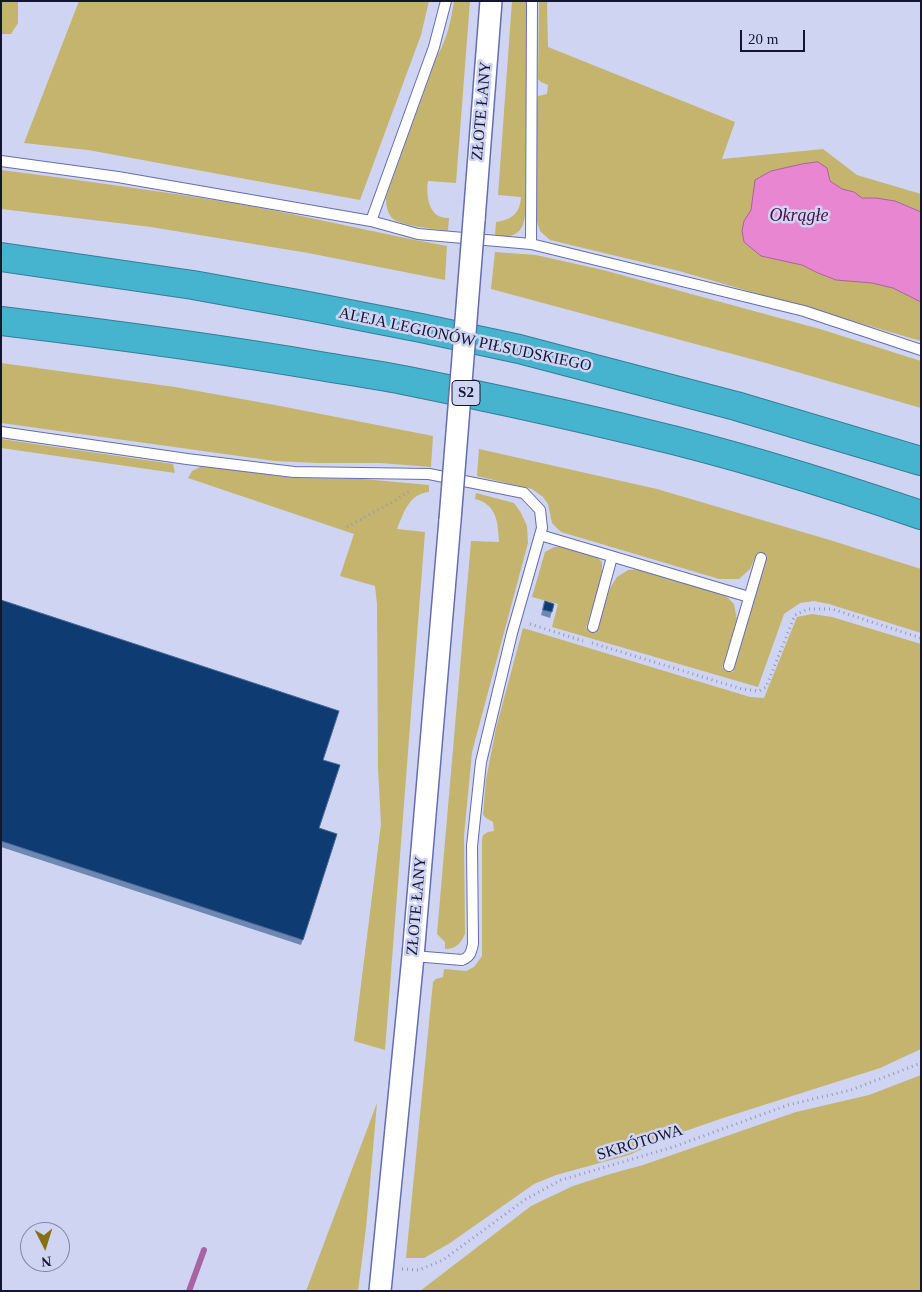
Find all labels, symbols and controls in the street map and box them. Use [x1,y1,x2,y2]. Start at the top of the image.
scale bar [742,20,807,52]
text: 20 m [748,31,778,47]
street label: ZŁOTE ŁANY [468,61,496,161]
water label: Okrągłe [770,205,828,227]
street label: ALEJA LEGIONÓW PIŁSUDSKIEGO [337,304,593,376]
road number: S2 [452,380,480,406]
street label: ZŁOTE ŁANY [403,856,431,956]
street label: SKRÓTOWA [595,1121,685,1165]
north arrow [20,1222,70,1272]
text: N [41,1254,52,1269]

